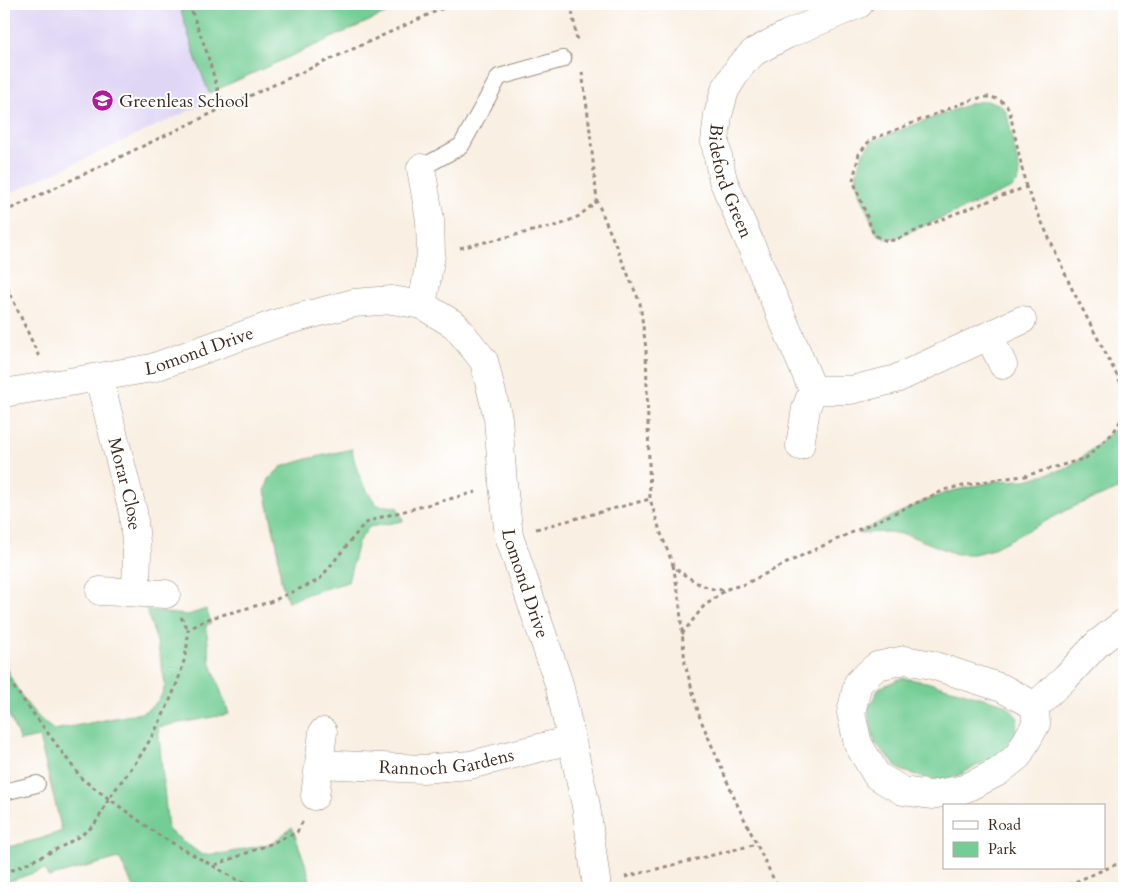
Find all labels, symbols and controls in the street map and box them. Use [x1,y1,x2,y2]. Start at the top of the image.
school or university icon: Greenleas School [91,89,115,113]
place label: Greenleas School [119,89,249,114]
street label: Bideford Green [702,123,759,243]
street label: Lomond Drive [143,321,257,382]
street label: Morar Close [102,435,147,531]
street label: Lomond Drive [495,528,555,641]
street label: Rannoch Gardens [378,743,517,782]
legend [943,804,1106,870]
text: Road [988,815,1021,835]
text: Park [988,839,1017,859]

